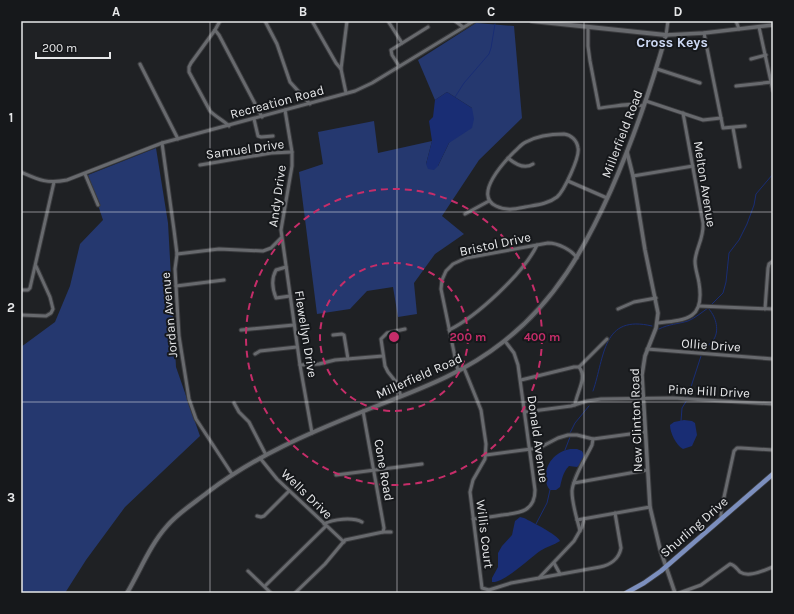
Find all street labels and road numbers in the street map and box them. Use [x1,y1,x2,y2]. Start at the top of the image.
street label: Recreation Road [228,82,326,122]
street label: Millerfield Road [598,88,646,180]
street label: Samuel Drive [205,136,285,162]
street label: Melton Avenue [691,140,719,228]
street label: Andy Drive [265,164,289,228]
street label: Bristol Drive [458,229,532,259]
street label: Jordan Avenue [158,271,180,358]
street label: Flewellyn Drive [292,289,320,379]
street label: Ollie Drive [681,335,742,355]
street label: Millerfield Road [374,350,464,402]
street label: New Clinton Road [627,368,645,472]
street label: Pine Hill Drive [668,381,751,401]
street label: Donald Avenue [524,394,552,484]
street label: Cone Road [371,438,397,502]
street label: Wells Drive [278,466,336,522]
street label: Shurling Drive [657,493,731,560]
street label: Willis Court [473,499,497,569]

